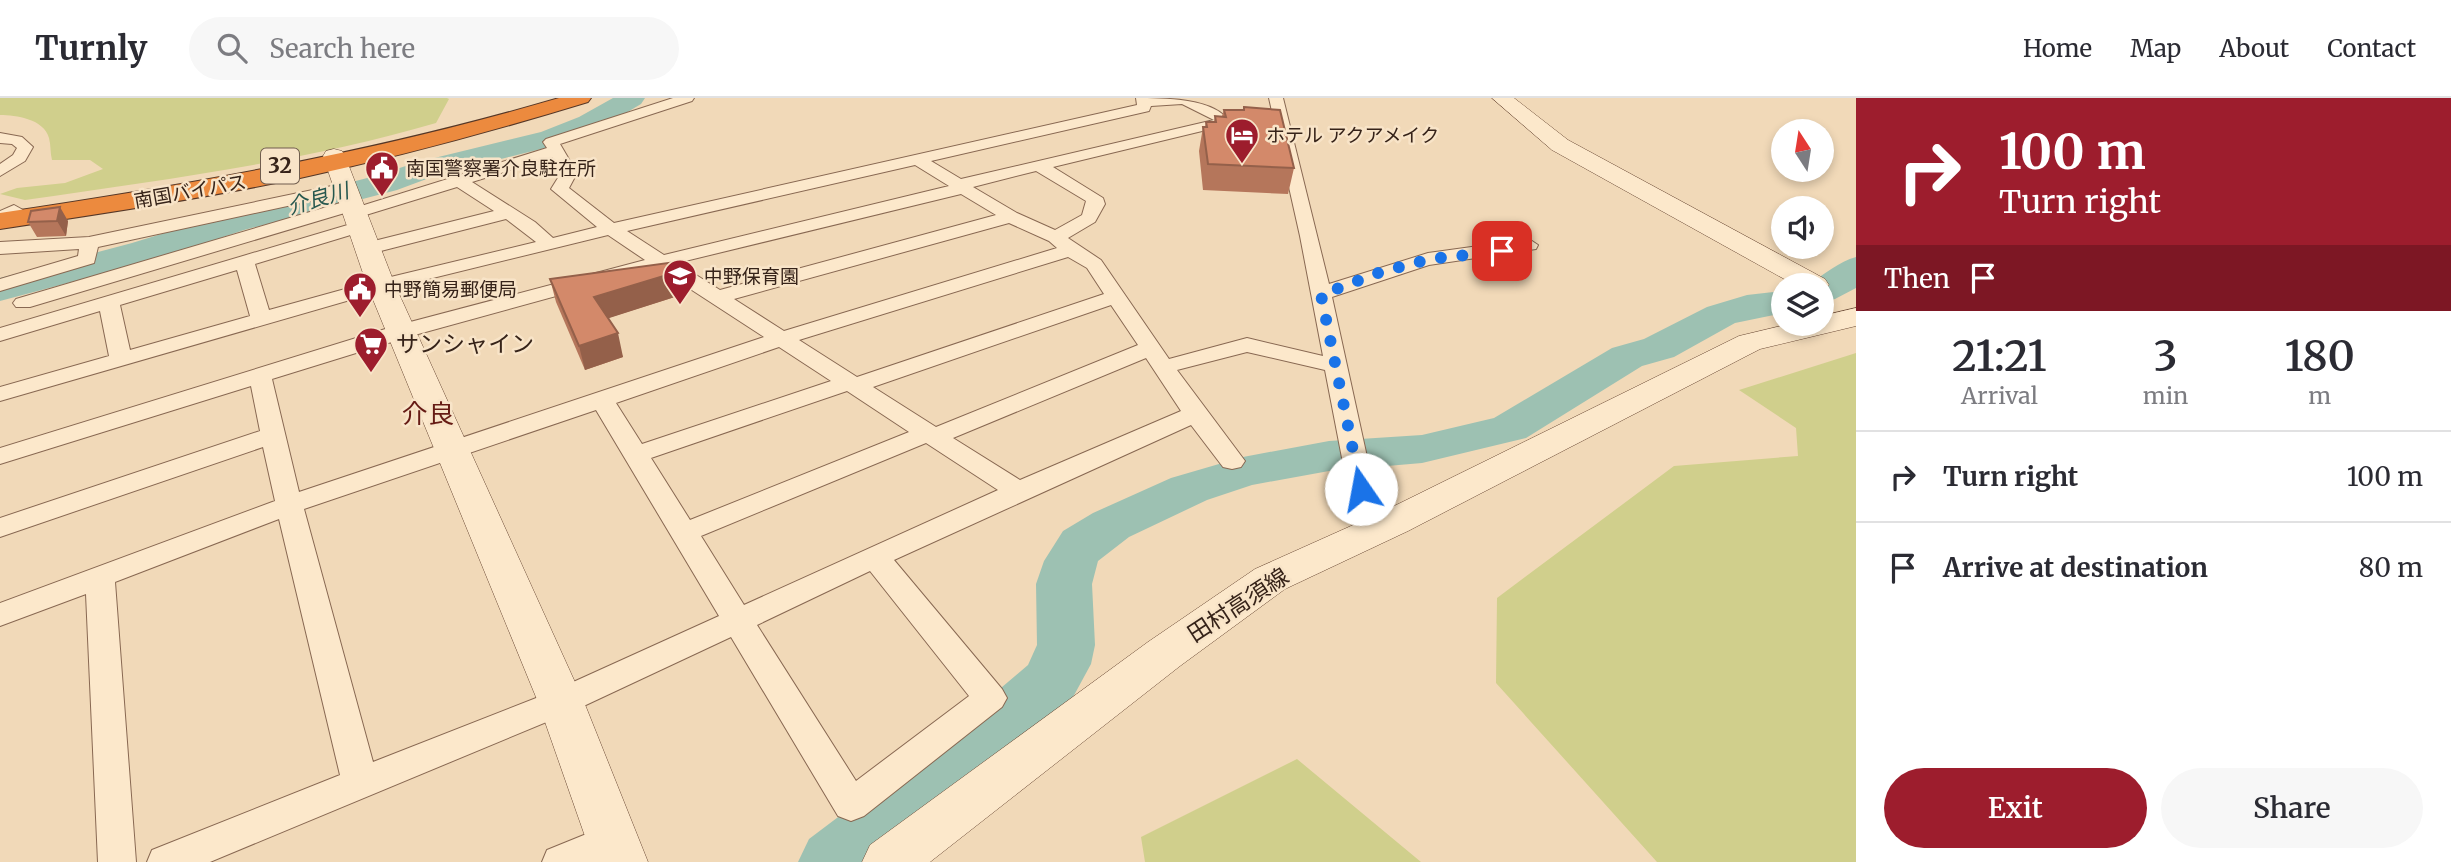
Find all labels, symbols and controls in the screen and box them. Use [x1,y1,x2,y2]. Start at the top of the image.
search box [189,17,679,80]
text: Turnly [35,28,147,69]
icon: search [213,29,251,67]
text: Search here [269,32,415,65]
text: Home [2023,33,2092,64]
text: Map [2130,33,2181,64]
text: About [2219,33,2289,64]
text: Contact [2327,33,2416,64]
hotel icon: ホテル アクアメイク [1223,116,1261,165]
north arrow [1771,119,1834,182]
map controls [1771,119,1834,336]
text: 100 m [1999,121,2146,182]
place label: ホテル アクアメイク [1266,123,1439,147]
icon: right [1884,126,1975,217]
road number: 32 [261,148,299,184]
public building icon: 南国警察署介良駐在所 [363,149,401,198]
place label: 南国警察署介良駐在所 [406,156,596,180]
street label: 南国バイパス [132,169,248,213]
water label: 介良川 [284,176,354,220]
text: Turn right [1999,182,2161,222]
button: sound [1771,196,1834,259]
pin [1472,221,1532,281]
icon: arrive [1483,232,1521,270]
school or university icon: 中野保育園 [661,257,699,306]
icon: arrive [1964,259,2002,297]
text: Then [1884,262,1950,295]
place label: 中野保育園 [704,264,799,288]
public building icon: 中野簡易郵便局 [341,270,379,319]
button: layers [1771,273,1834,336]
place label: 中野簡易郵便局 [384,277,517,301]
supermarket icon: サンシャイン [352,325,390,374]
place label: サンシャイン [396,329,534,358]
text: 21:21 [1952,330,2047,382]
text: 3 [2154,330,2178,382]
text: 180 [2284,330,2355,382]
text: Arrival [1961,381,2038,410]
text: min [2143,381,2188,410]
text: m [2308,381,2331,410]
district label: 介良 [402,397,454,430]
position arrow [1324,452,1398,526]
icon: right [1884,458,1922,496]
text: Turn right [1943,460,2078,493]
text: 100 m [2347,460,2423,493]
icon: arrive [1884,549,1922,587]
text: Arrive at destination [1943,551,2208,584]
text: 80 m [2359,551,2423,584]
street label: 田村高須線 [1182,561,1294,648]
button: Exit [1884,768,2147,848]
button: Share [2161,768,2423,848]

